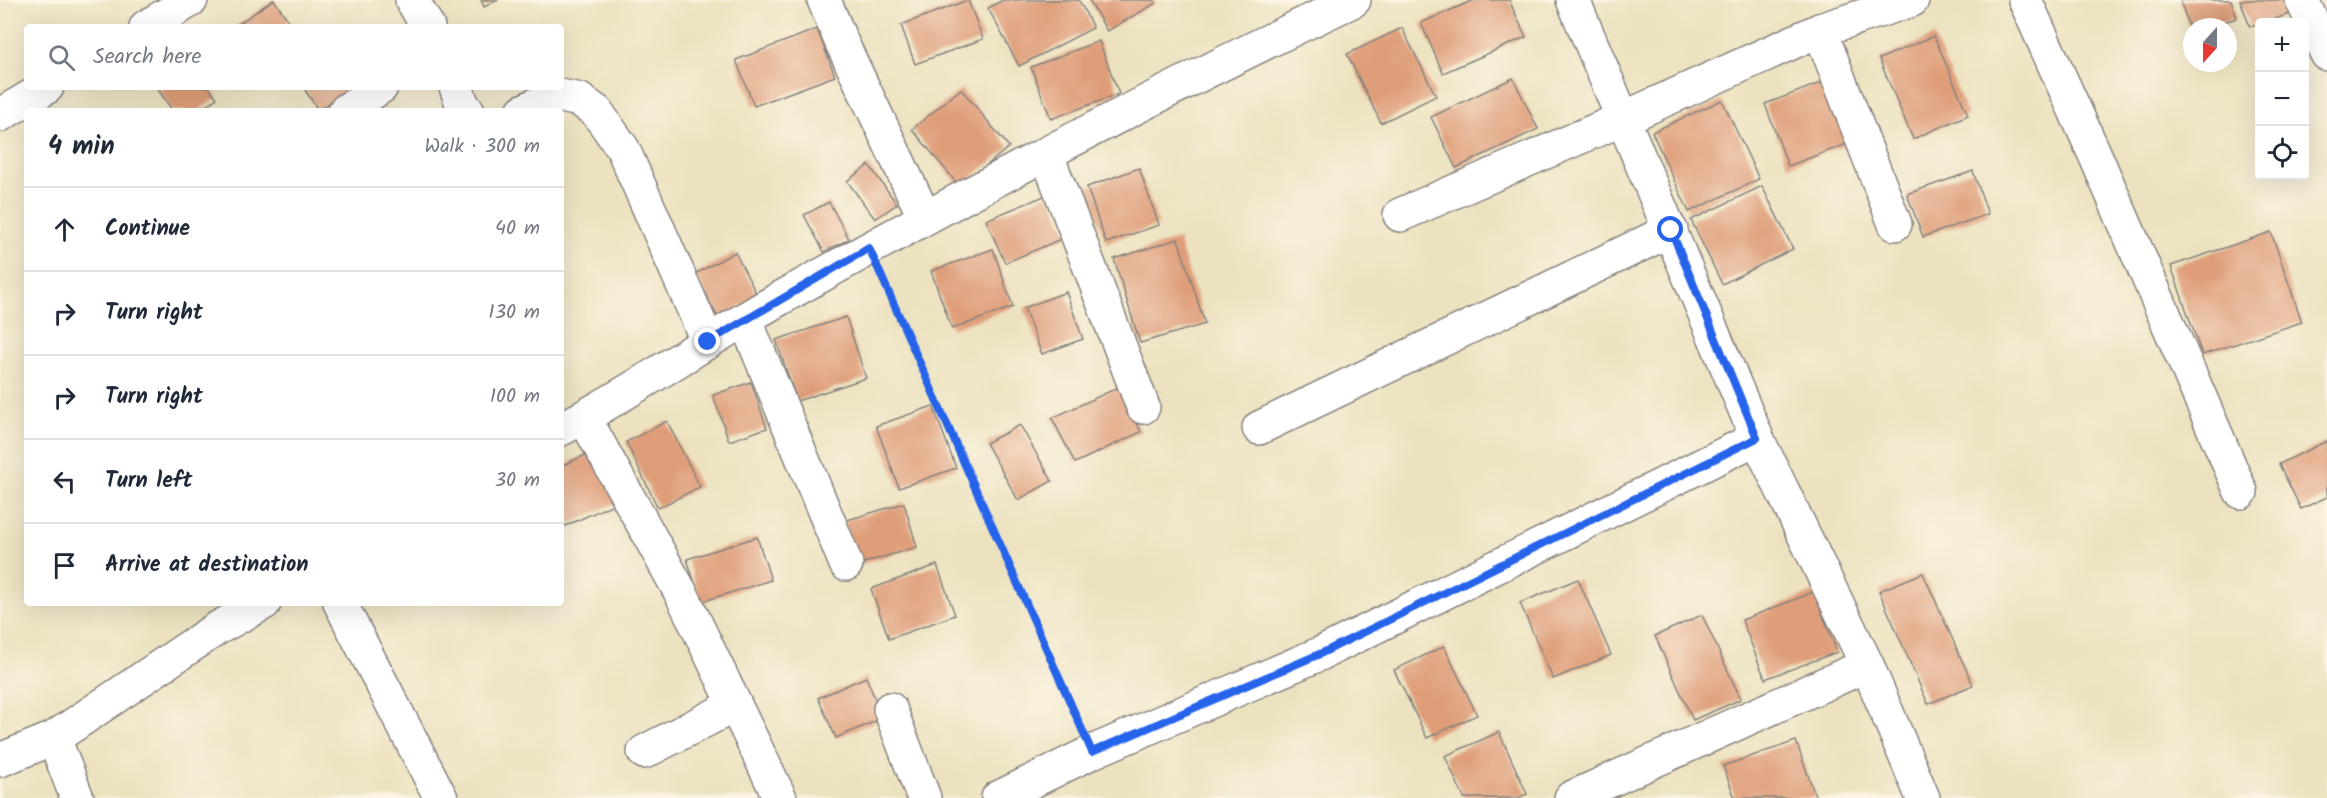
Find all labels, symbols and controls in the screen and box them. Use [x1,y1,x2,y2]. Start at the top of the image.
north arrow [2183,18,2237,72]
map controls [2255,18,2309,180]
button: + [2255,18,2309,72]
search box [24,24,564,90]
text: Search here [93,40,201,75]
icon: search [45,41,78,74]
button: − [2255,72,2309,126]
text: 4 min [48,126,115,168]
button: locate [2255,126,2309,180]
text: Walk · 300 m [425,131,540,163]
text: Continue [105,212,190,247]
icon: ahead [48,213,81,246]
text: 40 m [495,213,540,245]
route start [1657,216,1683,242]
text: Turn right [105,296,203,331]
icon: right [48,297,81,330]
text: 130 m [488,297,540,329]
route end [694,328,720,354]
text: Turn right [105,380,203,415]
icon: right [48,381,81,414]
text: 100 m [490,381,540,413]
text: Turn left [105,464,192,499]
icon: left [48,465,81,498]
text: 30 m [495,465,540,497]
text: Arrive at destination [105,548,308,583]
icon: arrive [48,549,81,582]

